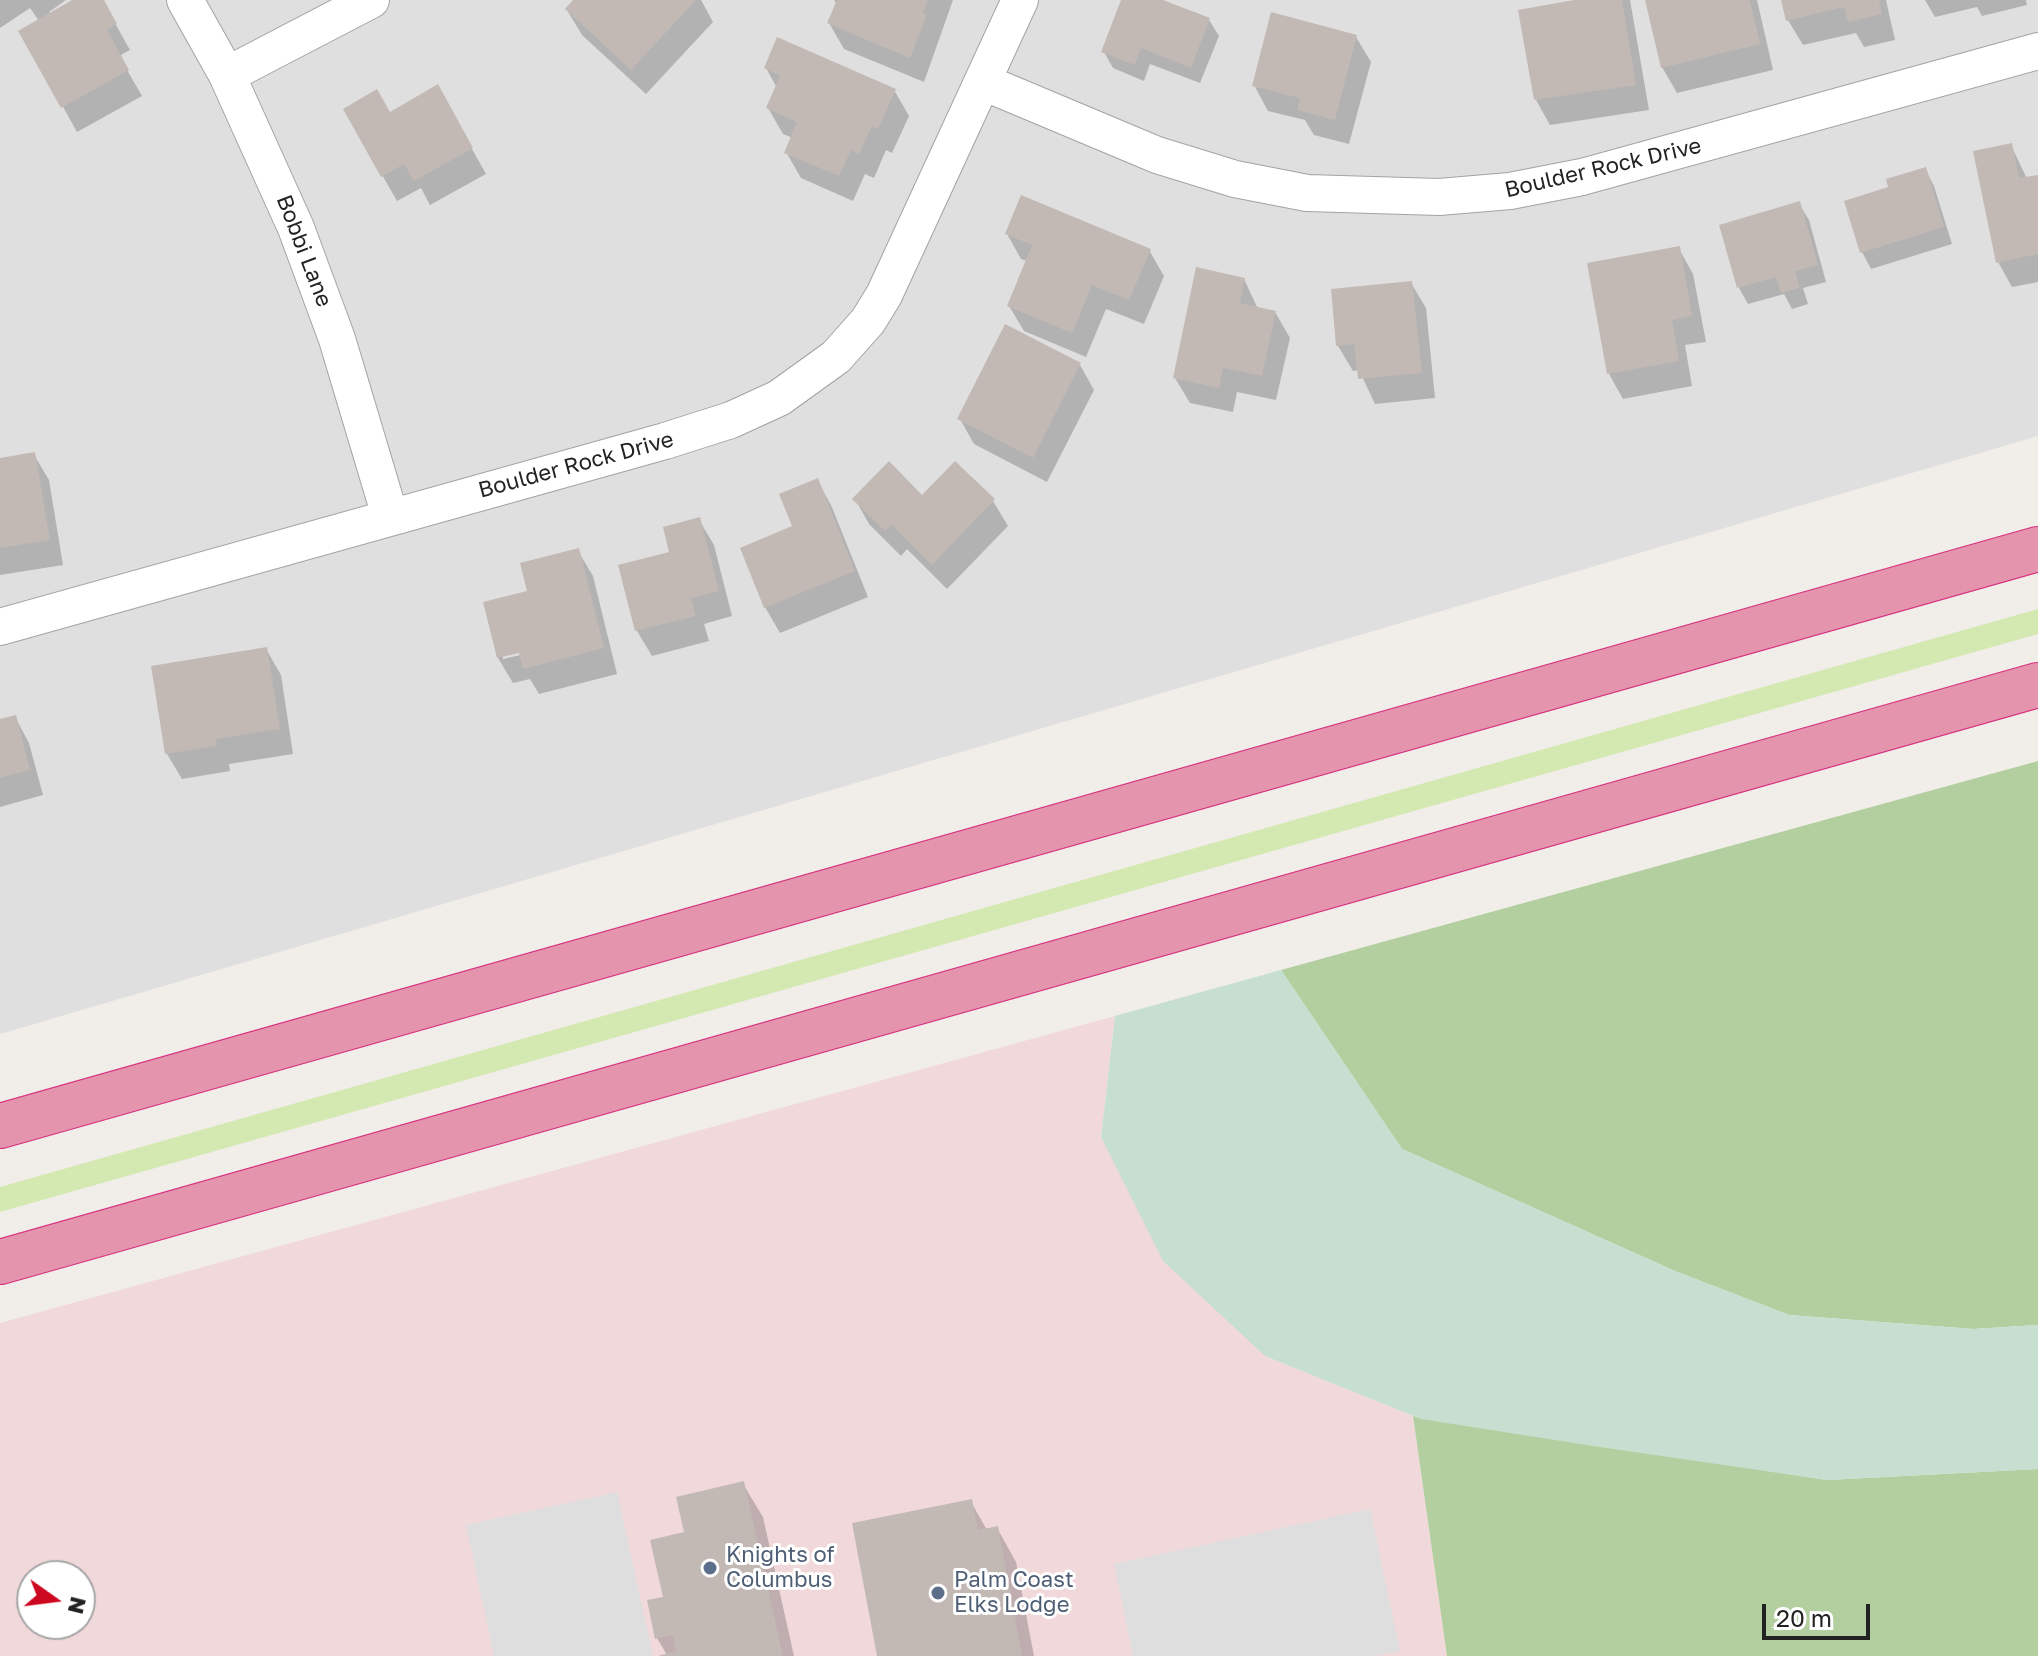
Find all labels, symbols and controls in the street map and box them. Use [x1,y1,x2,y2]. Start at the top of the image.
street label: Boulder Rock Drive [1502,133,1704,203]
street label: Bobbi Lane [271,191,337,311]
street label: Boulder Rock Drive [476,426,676,504]
place label: Knights of Columbus [726,1542,834,1594]
marker: Knights of Columbus [701,1559,719,1577]
north arrow [16,1560,96,1640]
place label: Palm Coast Elks Lodge [954,1567,1074,1618]
marker: Palm Coast Elks Lodge [929,1584,947,1602]
scale bar [1766,1588,1874,1638]
text: N [63,1594,93,1617]
text: 20 m [1776,1603,1832,1632]

